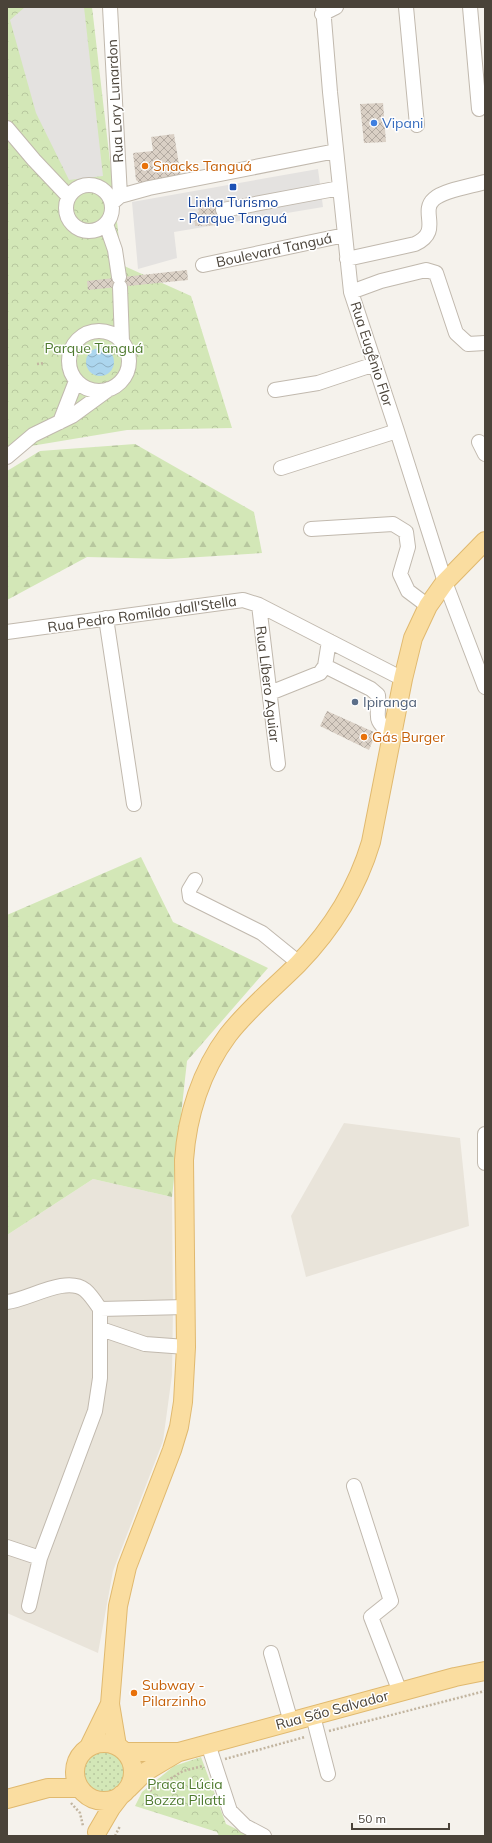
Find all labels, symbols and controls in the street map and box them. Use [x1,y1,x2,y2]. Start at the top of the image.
street label: Rua Lory Lunardon [103,39,127,163]
place label: Vipani [382,114,423,132]
marker: Vipani [369,118,379,128]
place label: Snacks Tanguá [153,157,252,175]
marker: Snacks Tanguá [140,161,150,171]
marker: Linha Turismo - Parque Tanguá [228,182,238,192]
place label: Linha Turismo - Parque Tanguá [179,193,287,227]
street label: Boulevard Tanguá [214,229,334,271]
street label: Rua Eugênio Flor [346,299,398,410]
park label: Parque Tanguá [45,339,143,357]
street label: Rua Pedro Romildo dall'Stella [46,592,238,636]
street label: Rua Líbero Aguiar [252,625,284,744]
place label: Ipiranga [363,693,417,711]
marker: Ipiranga [350,697,360,707]
place label: Gás Burger [372,728,446,746]
marker: Gás Burger [359,732,369,742]
place label: Subway - Pilarzinho [142,1676,206,1710]
street label: Rua São Salvador [274,1686,391,1734]
marker: Subway - Pilarzinho [129,1688,139,1698]
park label: Praça Lúcia Bozza Pilatti [144,1775,226,1809]
scale bar [352,1805,449,1831]
text: 50 m [358,1811,386,1826]

